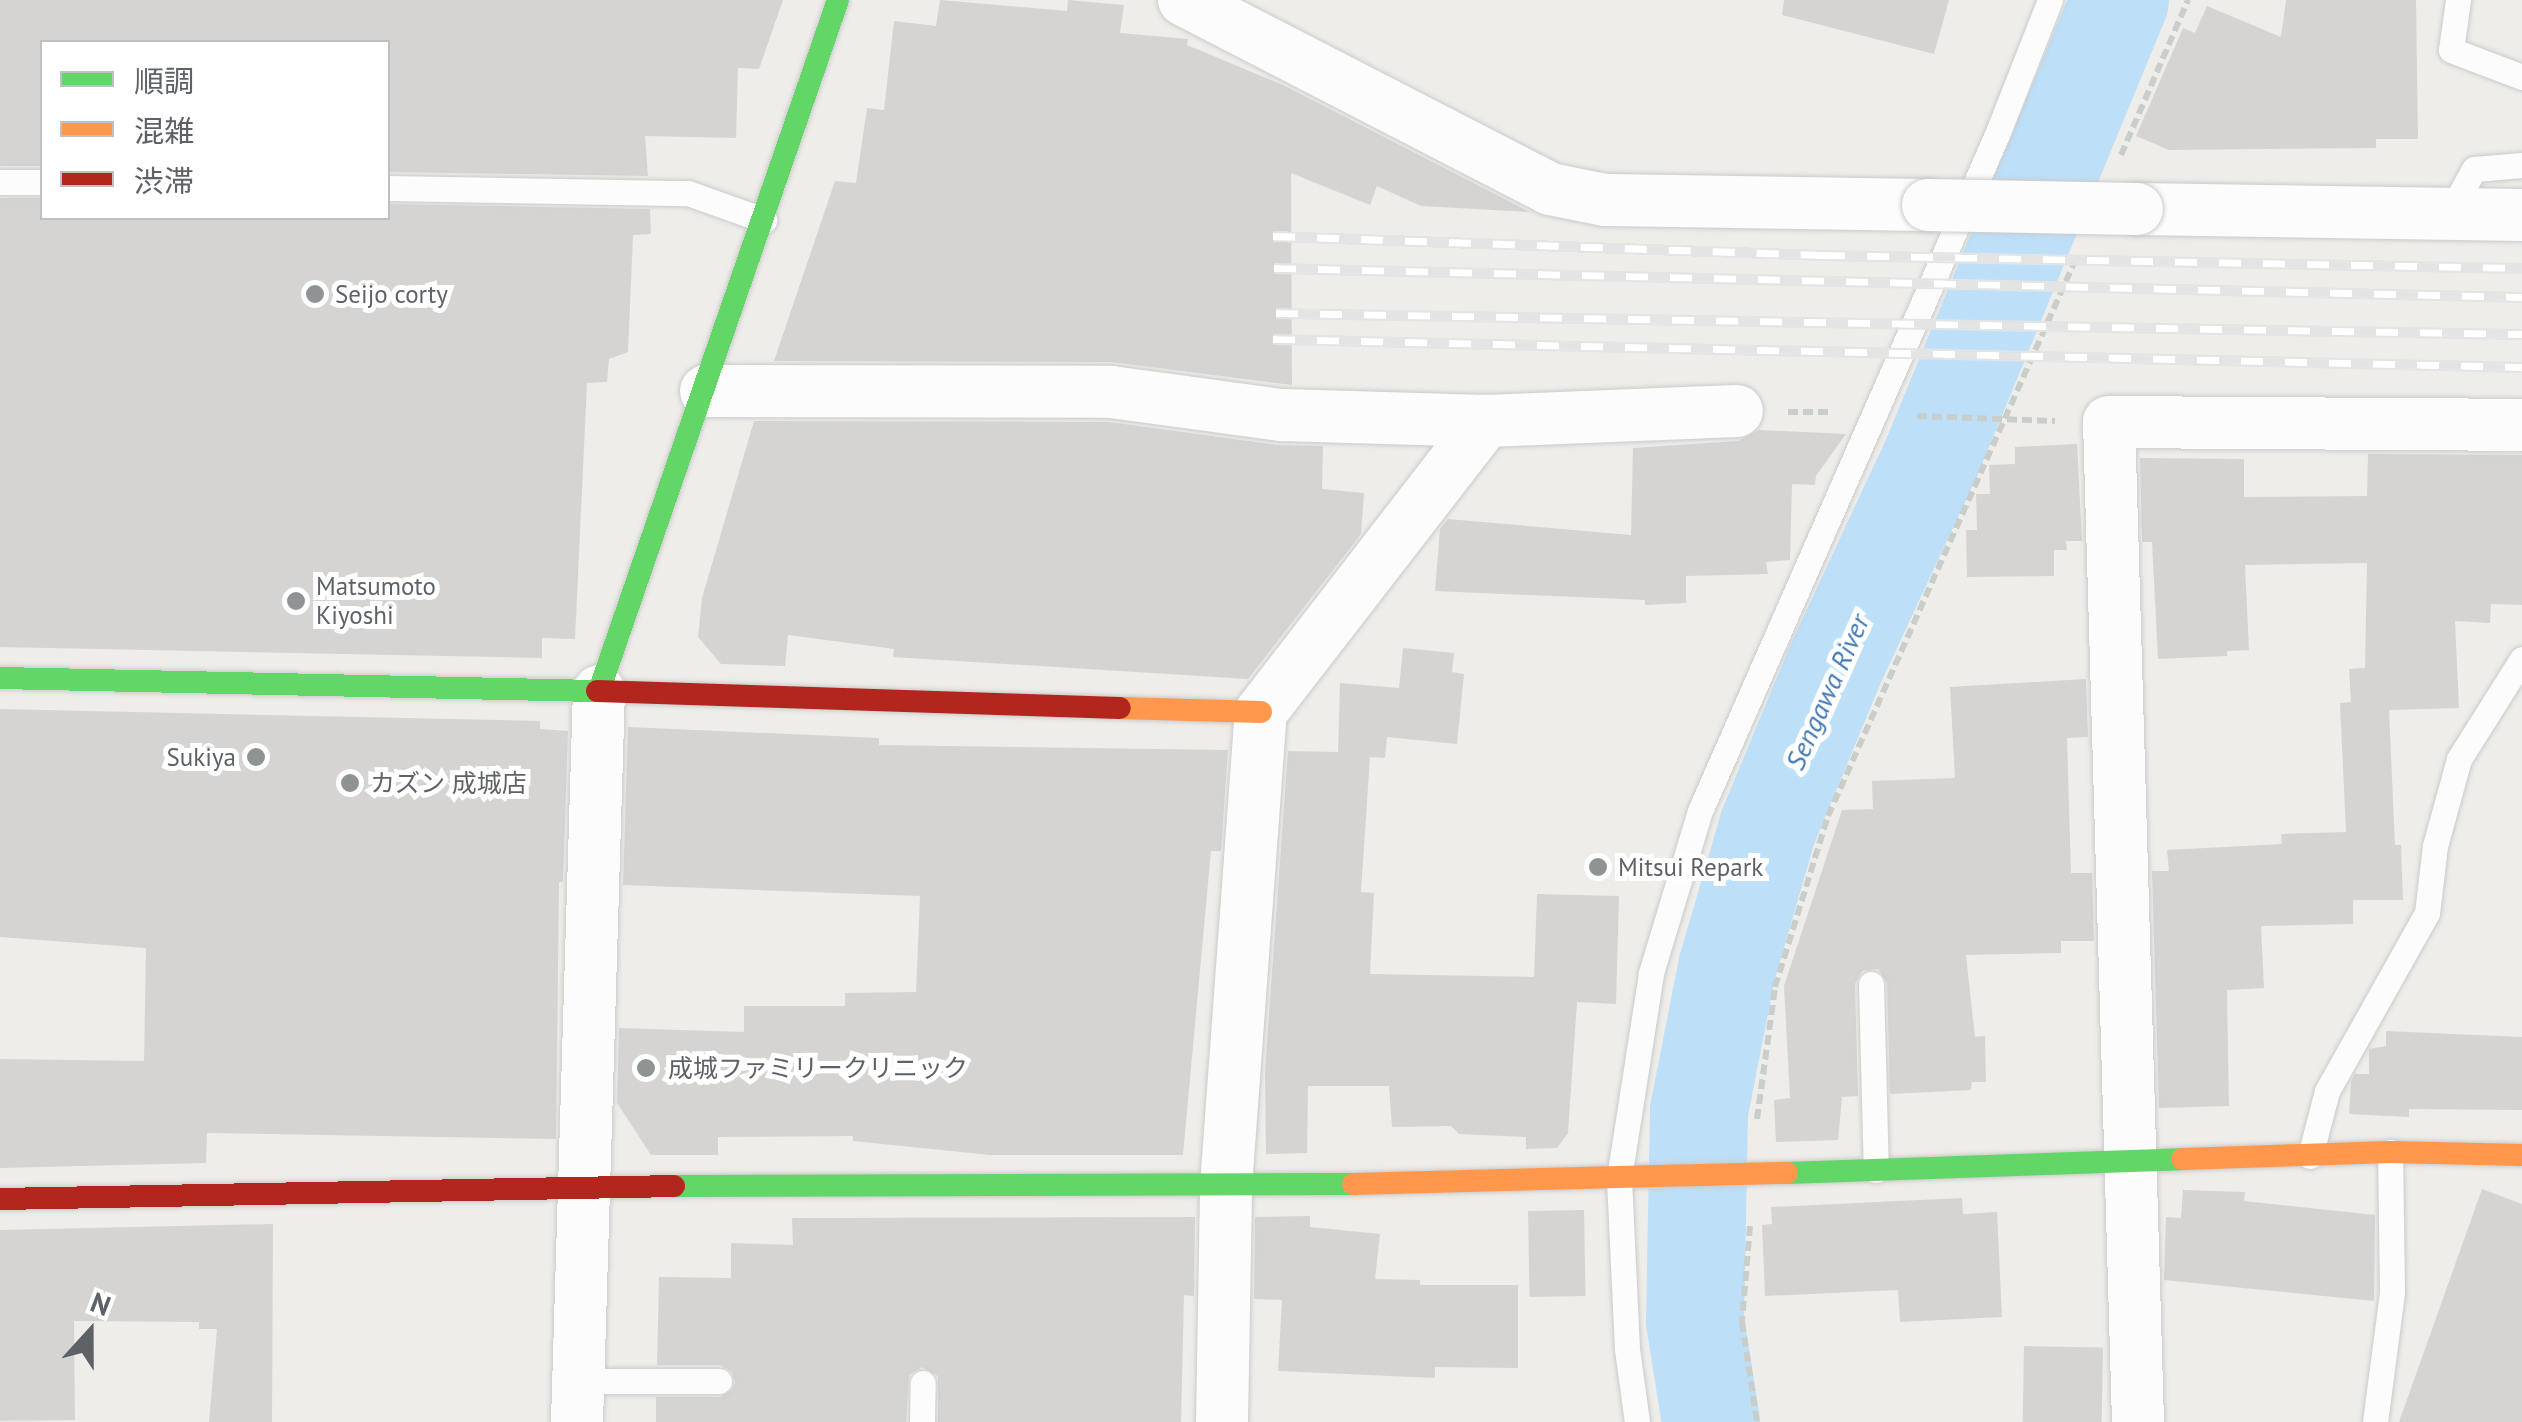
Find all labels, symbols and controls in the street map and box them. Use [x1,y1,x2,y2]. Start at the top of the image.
legend [40,40,390,220]
text: 順調 [134,61,194,100]
text: 混雑 [134,111,194,150]
text: 渋滞 [134,161,194,200]
place label: Seijo corty [335,279,448,309]
marker: Seijo corty [304,283,326,305]
place label: Matsumoto Kiyoshi [316,572,436,631]
marker: Matsumoto Kiyoshi [285,590,307,612]
water label: Sengawa River [1778,609,1876,775]
place label: Sukiya [167,742,236,772]
marker: Sukiya [245,746,267,768]
place label: カズン 成城店 [370,768,527,798]
marker: カズン 成城店 [339,772,361,794]
place label: Mitsui Repark [1618,852,1763,882]
marker: Mitsui Repark [1587,856,1609,878]
place label: 成城ファミリークリニック [668,1053,968,1083]
marker: 成城ファミリークリニック [633,1055,659,1081]
north arrow [40,1282,140,1382]
text: N [86,1283,116,1324]

